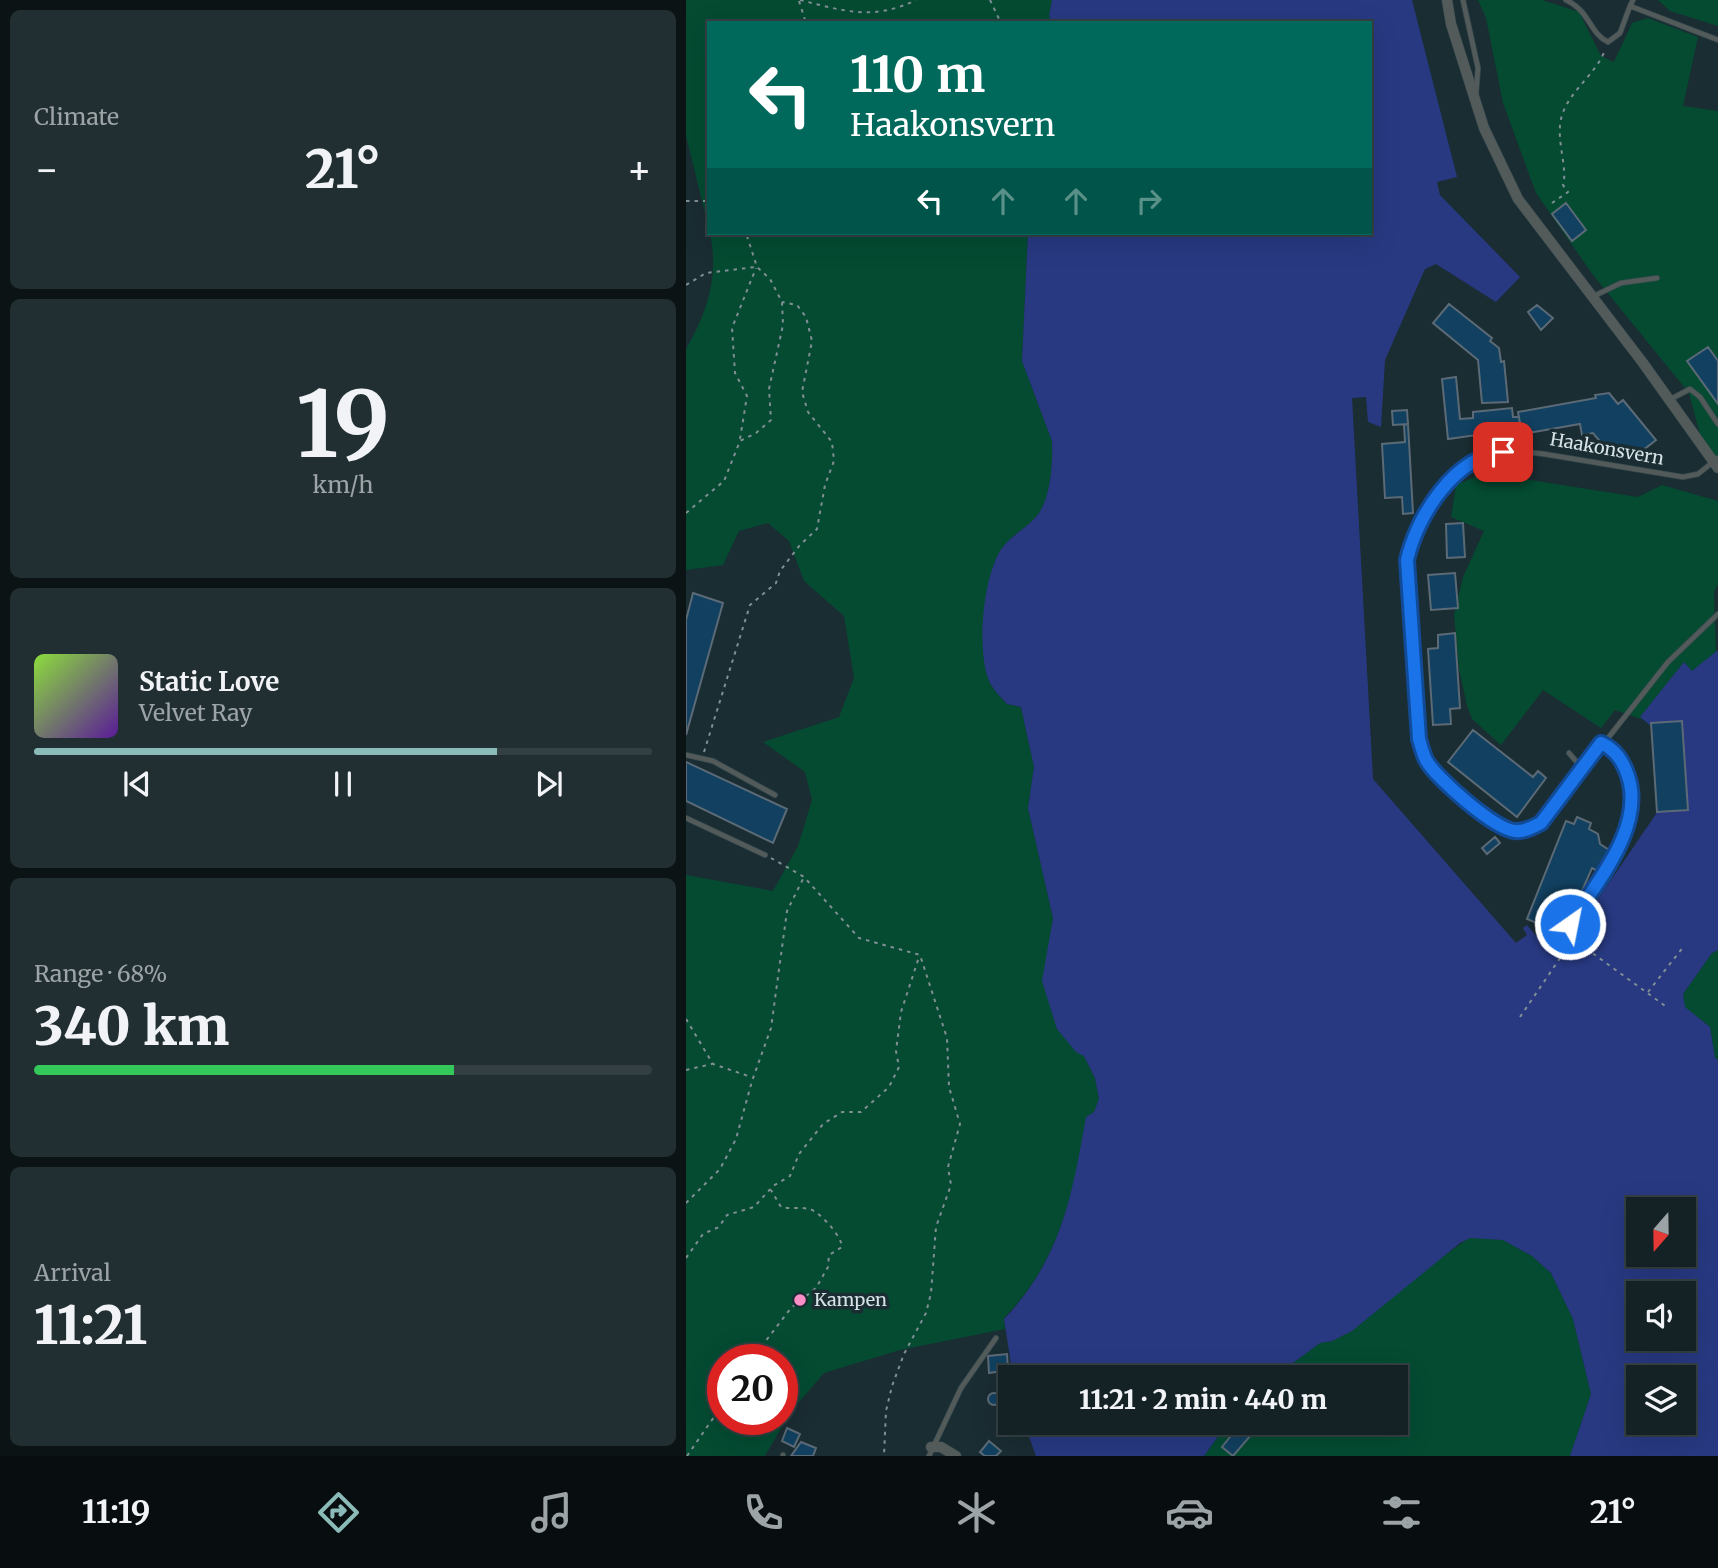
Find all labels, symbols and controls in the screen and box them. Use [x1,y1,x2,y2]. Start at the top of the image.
text: 110 m [850,44,985,105]
icon: left [735,49,826,140]
text: Climate [34,102,119,131]
text: Haakonsvern [850,105,1055,145]
text: 21° [305,137,381,202]
text: − [34,146,59,193]
text: + [627,146,652,193]
icon: left [911,182,949,220]
icon: ahead [984,182,1022,220]
icon: ahead [1057,182,1095,220]
icon: right [1130,182,1168,220]
text: 19 [296,367,390,482]
pin [1473,422,1533,482]
street label: Haakonsvern [1548,427,1666,470]
icon: arrive [1484,433,1522,471]
text: km/h [313,470,373,499]
text: Static Love [139,665,279,698]
text: Velvet Ray [139,698,252,727]
icon: previous [118,765,156,803]
icon: pause [324,765,362,803]
icon: next [530,765,568,803]
position arrow [1533,887,1607,961]
text: Range · 68% [34,959,167,988]
text: 340 km [34,994,229,1059]
north arrow [1626,1197,1696,1267]
map controls [1626,1197,1696,1435]
text: Arrival [34,1258,111,1287]
button: sound [1626,1281,1696,1351]
place label: Kampen [814,1288,887,1311]
marker: Kampen [792,1292,808,1308]
text: 11:21 [34,1293,147,1358]
speed limit sign: 20 [707,1344,798,1435]
button: layers [1626,1365,1696,1435]
text: 11:21 · 2 min · 440 m [1079,1383,1327,1416]
icon: directions [314,1488,363,1537]
icon: music [527,1488,576,1537]
icon: phone [739,1488,788,1537]
icon: climate [952,1488,1001,1537]
icon: car [1165,1488,1214,1537]
icon: filters [1377,1488,1426,1537]
text: 11:19 [82,1492,150,1532]
text: 21° [1590,1492,1636,1532]

